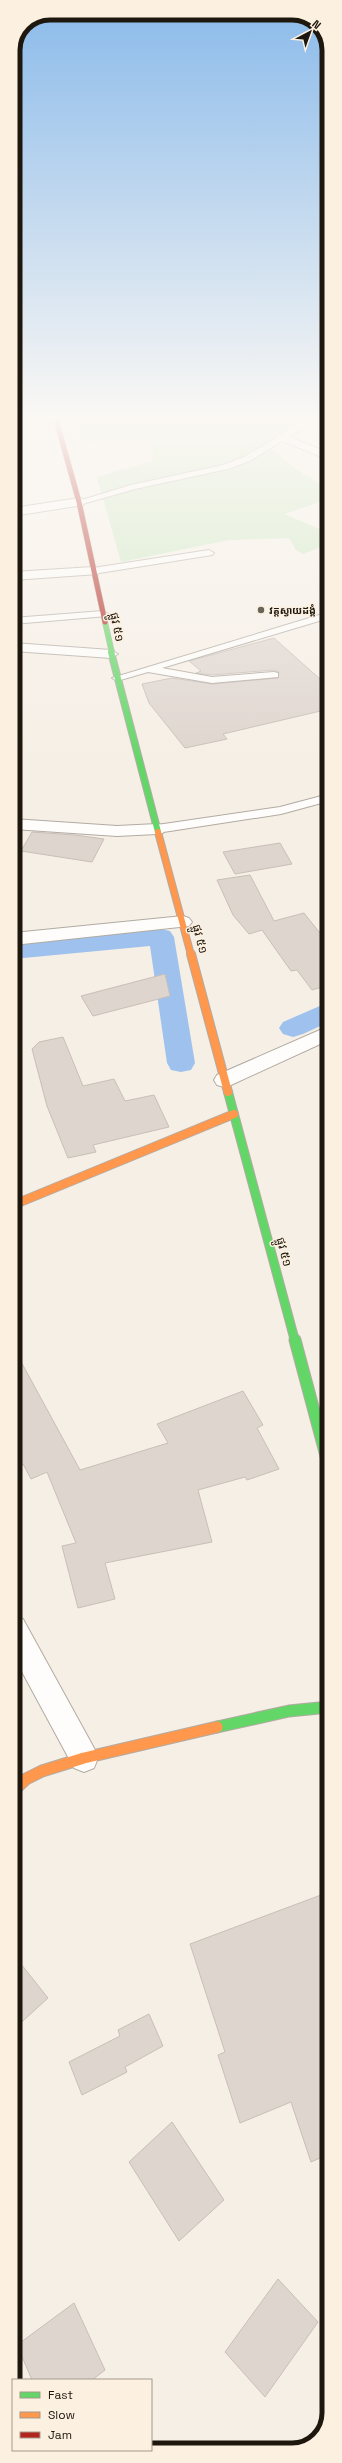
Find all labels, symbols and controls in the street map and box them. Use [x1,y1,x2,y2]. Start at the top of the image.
north arrow [290,12,330,52]
text: N [309,17,324,32]
place label: វត្តស្វាយដង្គំ [269,604,316,617]
marker: វត្តស្វាយដង្គំ [256,605,266,615]
street label: ផ្លូវ ៥១ [104,611,128,644]
street label: ផ្លូវ ៥១ [186,923,211,956]
street label: ផ្លូវ ៥១ [270,1236,296,1269]
legend [12,2379,152,2451]
text: Fast [48,2387,73,2403]
text: Slow [48,2407,75,2423]
text: Jam [48,2427,72,2443]

